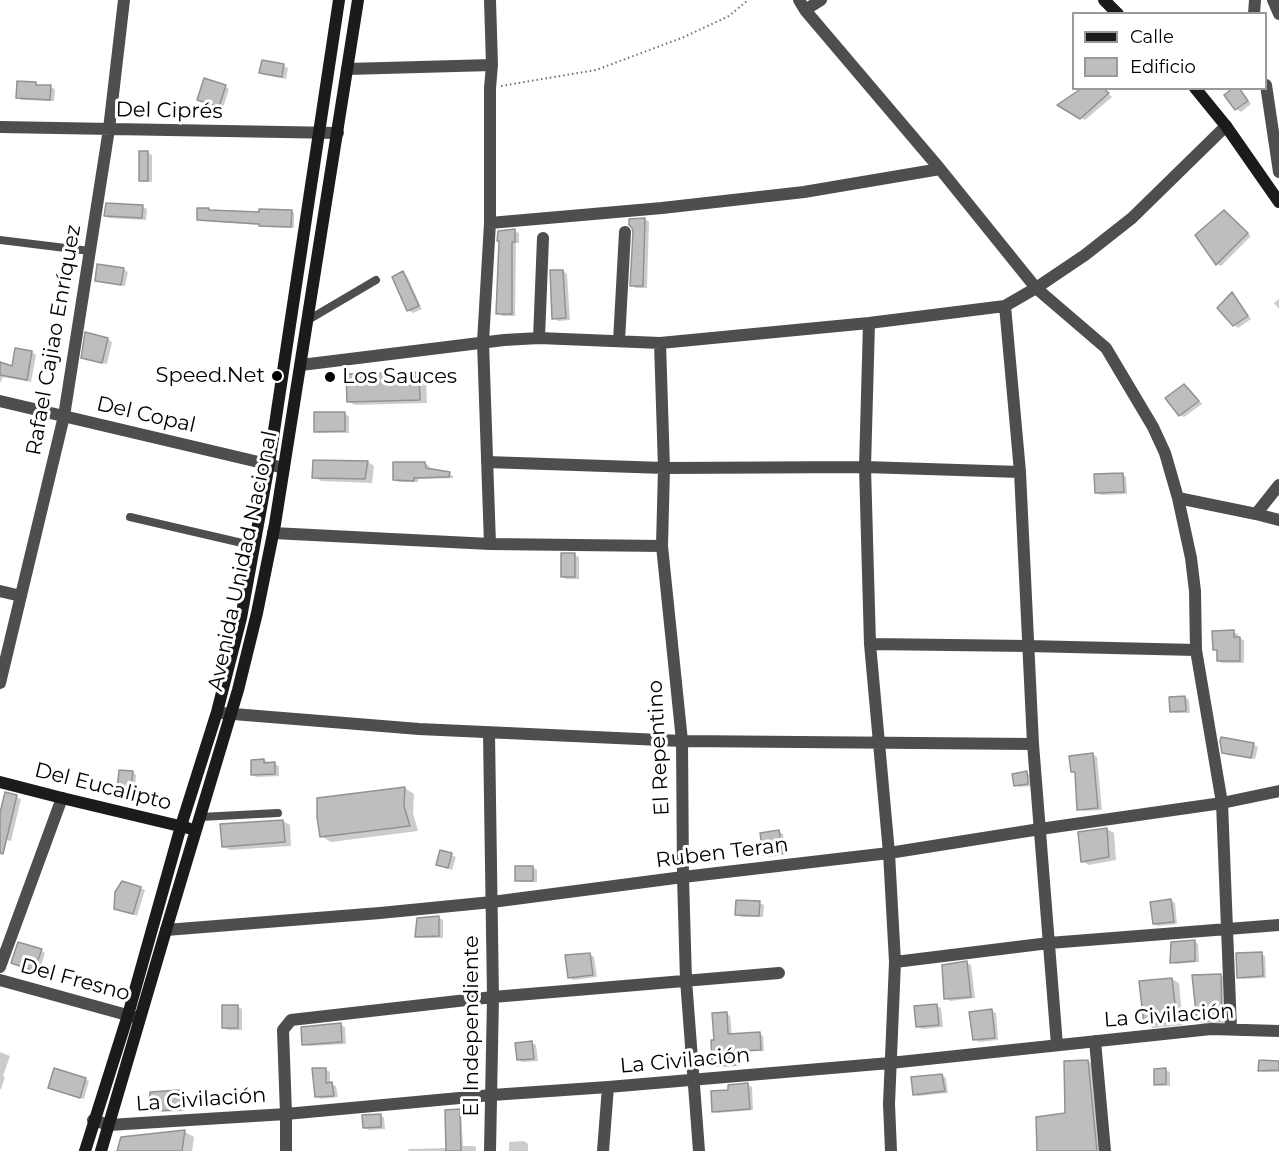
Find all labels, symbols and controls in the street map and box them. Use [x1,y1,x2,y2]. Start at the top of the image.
legend [1072,12,1267,90]
text: Calle [1130,26,1174,48]
text: Edificio [1130,56,1196,78]
street label: Del Ciprés [115,97,223,125]
street label: Rafael Cajiao Enríquez [21,223,87,457]
place label: Speed.Net [156,363,265,389]
place label: Los Sauces [342,364,457,390]
marker: Speed.Net [270,369,284,383]
marker: Los Sauces [323,370,337,384]
street label: Del Copal [94,391,198,439]
street label: Avenida Unidad Nacional [203,429,283,693]
street label: El Repentino [643,680,675,816]
street label: Del Eucalipto [32,758,174,816]
street label: Ruben Teran [654,832,790,874]
street label: El Independiente [459,935,485,1117]
street label: Del Fresno [17,953,133,1007]
street label: La Civilación [1103,999,1235,1033]
street label: La Civilación [619,1043,751,1079]
street label: La Civilación [135,1083,267,1117]

